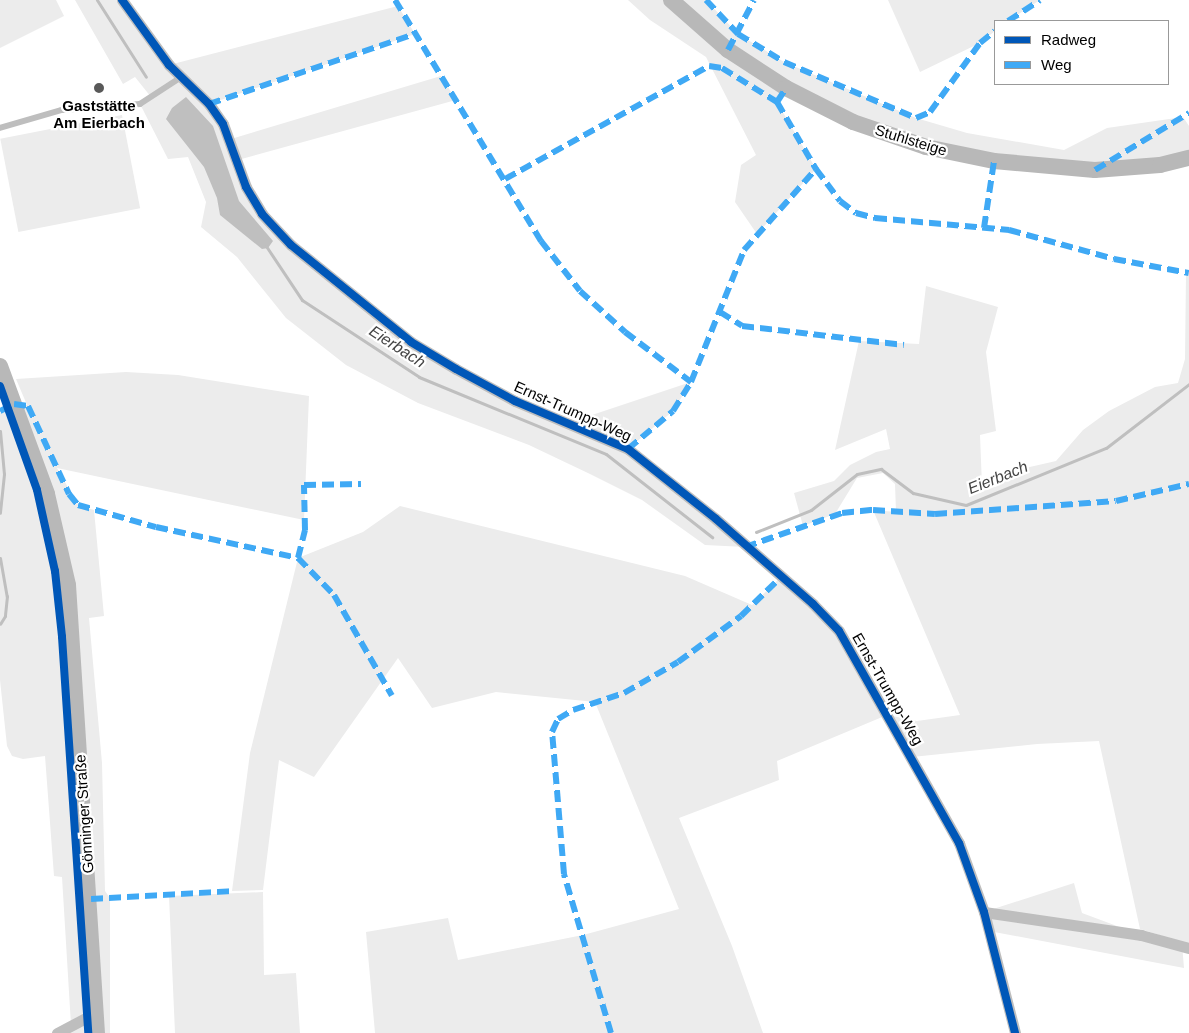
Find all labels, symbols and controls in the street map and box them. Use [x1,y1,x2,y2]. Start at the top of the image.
legend [994,20,1169,85]
text: Radweg [1041,31,1096,48]
text: Weg [1041,56,1072,73]
marker: Gaststätte Am Eierbach [93,82,105,94]
place label: Gaststätte Am Eierbach [53,96,145,131]
street label: Stuhlsteige [873,121,949,159]
water label: Eierbach [365,322,429,372]
street label: Ernst-Trumpp-Weg [511,377,635,445]
water label: Eierbach [965,457,1031,499]
street label: Ernst-Trumpp-Weg [849,630,927,748]
street label: Gönninger Straße [71,754,97,874]

